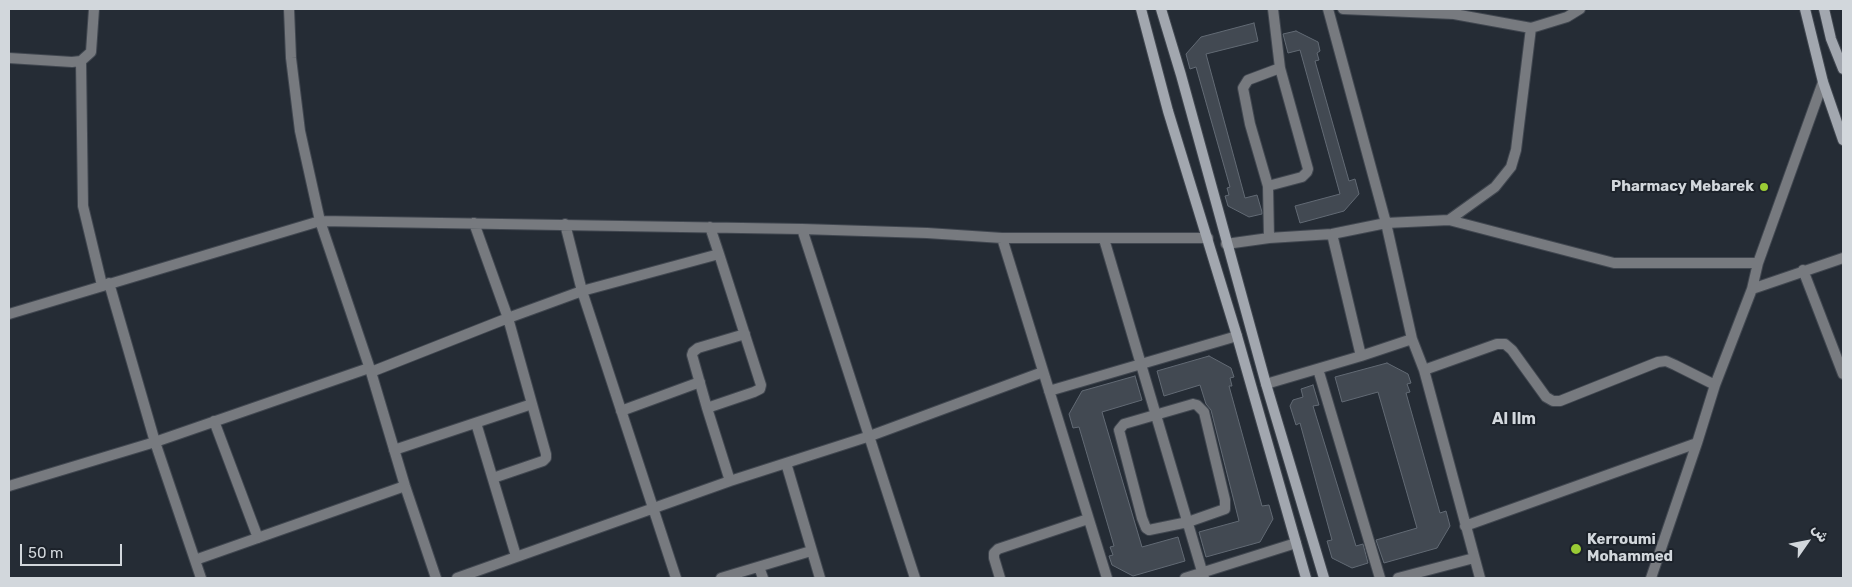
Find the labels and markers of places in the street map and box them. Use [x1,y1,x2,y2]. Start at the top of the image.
place label: Pharmacy Mebarek [1611,178,1754,196]
marker: Pharmacy Mebarek [1758,181,1770,193]
place label: Kerroumi Mohammed [1587,531,1673,566]
marker: Kerroumi Mohammed [1569,542,1583,556]

